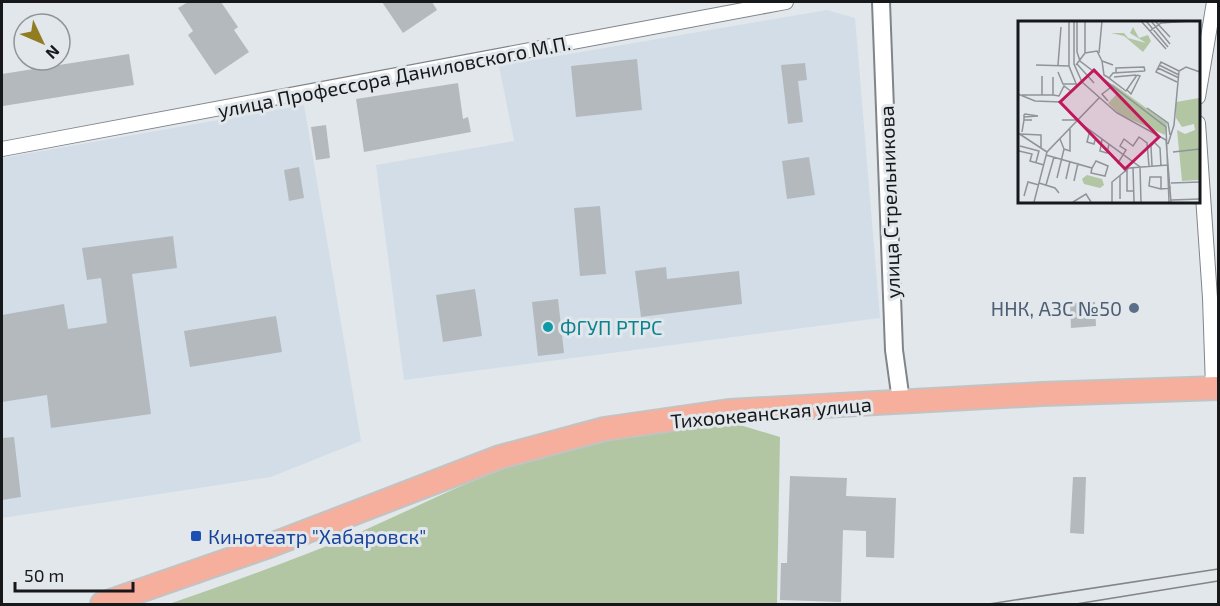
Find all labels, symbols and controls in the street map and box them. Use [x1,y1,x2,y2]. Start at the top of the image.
north arrow [12,12,72,72]
inset map [1018,21,1199,202]
street label: улица Профессора Даниловского М.П. [216,30,573,123]
text: N [42,42,64,64]
street label: улица Стрельникова [874,105,905,299]
place label: ННК, АЗС №50 [991,296,1122,320]
marker: ННК, АЗС №50 [1127,301,1141,315]
place label: ФГУП РТРС [560,315,663,339]
marker: ФГУП РТРС [541,320,555,334]
street label: Тихоокеанская улица [670,391,873,434]
place label: Кинотеатр "Хабаровск" [208,524,426,548]
marker: Кинотеатр "Хабаровск" [189,529,203,543]
scale bar [15,555,134,593]
text: 50 m [24,564,64,586]

